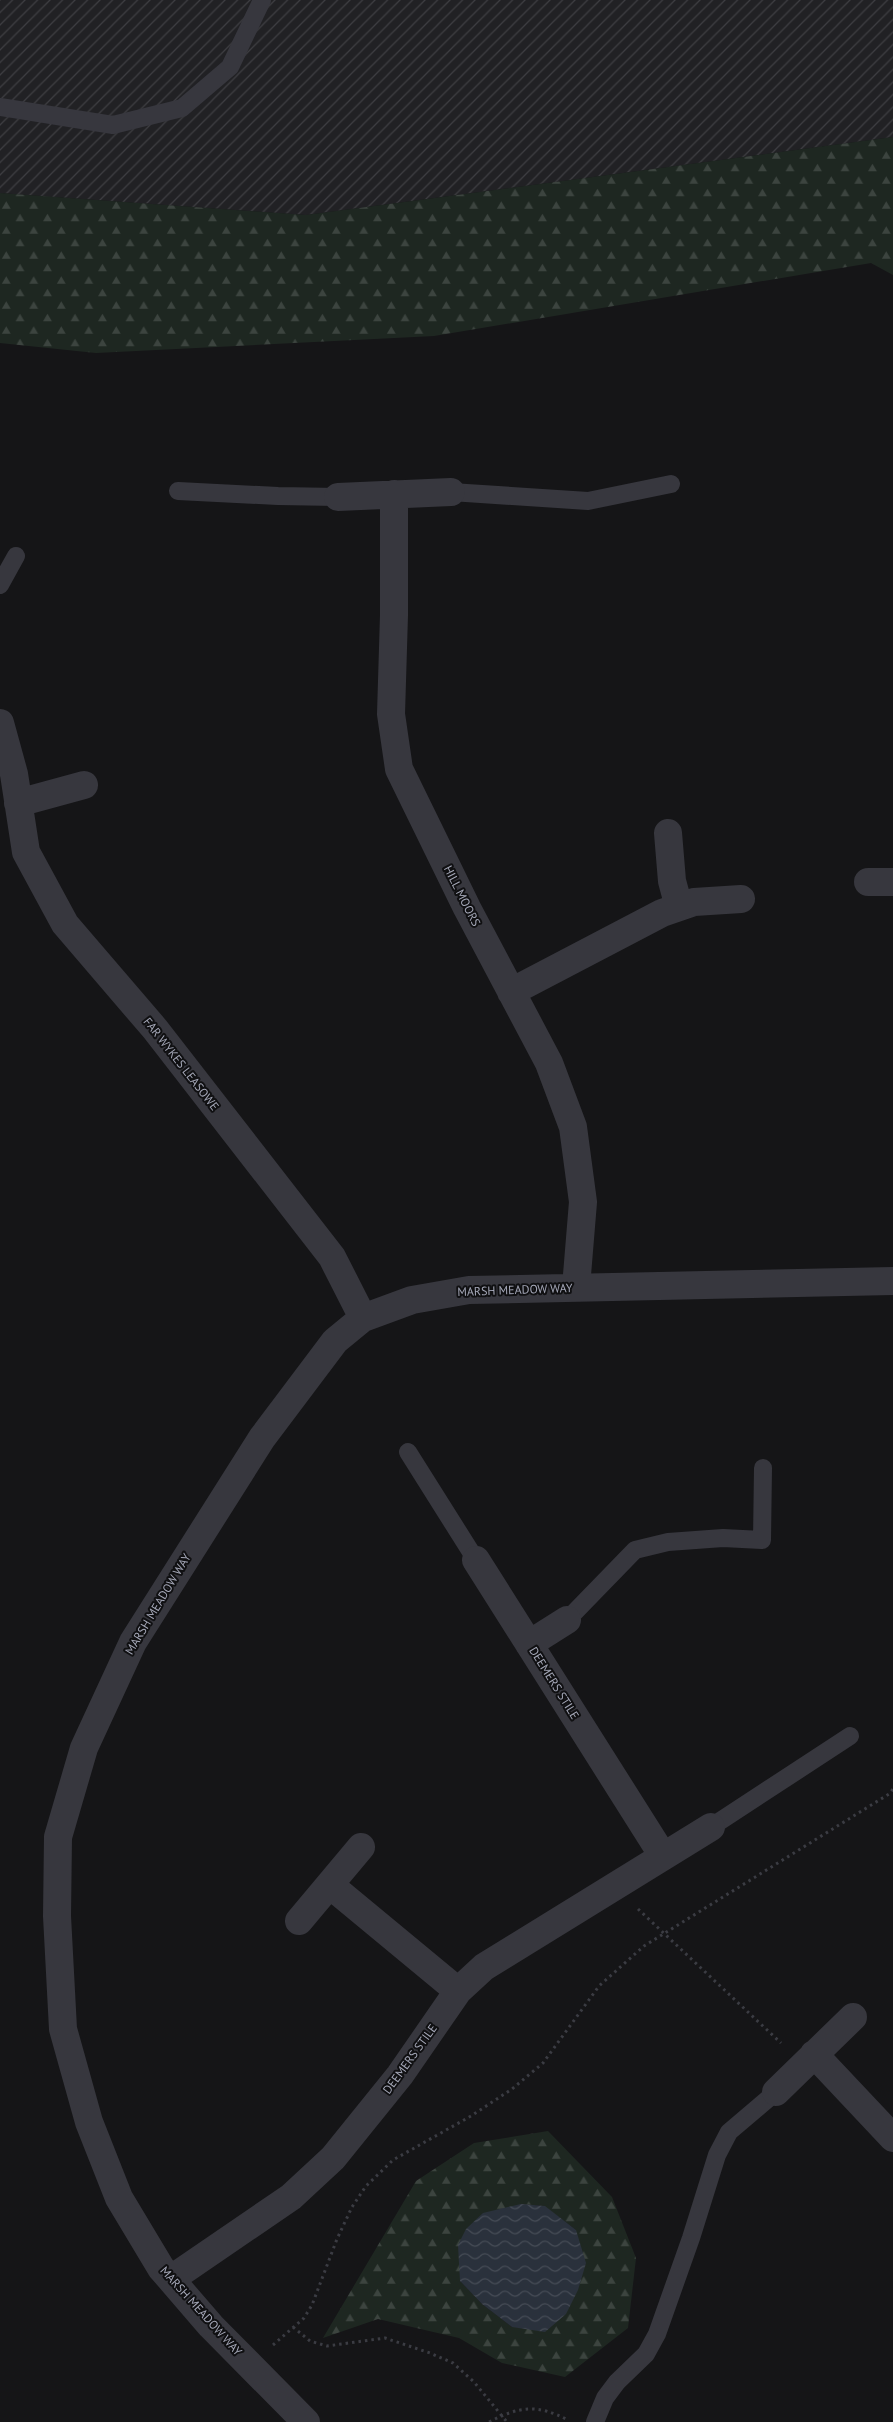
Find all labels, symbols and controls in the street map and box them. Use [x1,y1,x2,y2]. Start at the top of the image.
street label: HILL MOORS [441,863,484,929]
street label: FAR WYKES LEASOWE [140,1014,222,1113]
street label: MARSH MEADOW WAY [457,1280,573,1299]
street label: MARSH MEADOW WAY [121,1550,194,1657]
street label: DEEMERS STILE [526,1644,583,1722]
street label: DEEMERS STILE [379,2021,440,2096]
street label: MARSH MEADOW WAY [157,2263,246,2359]

